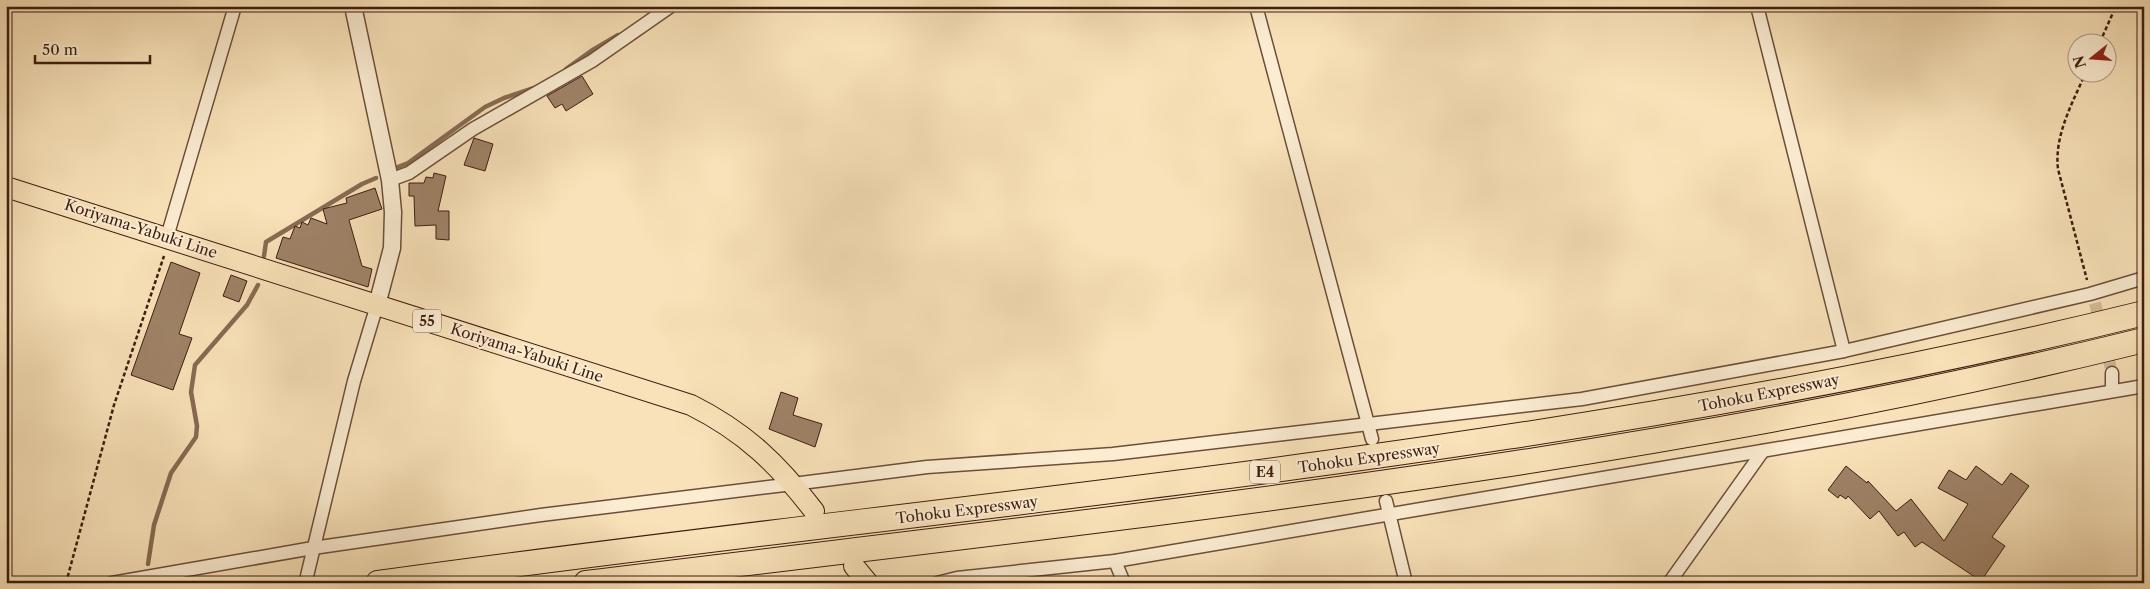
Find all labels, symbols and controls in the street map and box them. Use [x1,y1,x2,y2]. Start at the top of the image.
scale bar [35,32,150,64]
north arrow [2068,32,2118,82]
text: 50 m [42,40,78,59]
text: N [2069,53,2090,70]
street label: Koriyama-Yabuki Line [62,195,220,262]
road number: 55 [413,310,441,332]
street label: Koriyama-Yabuki Line [448,319,606,386]
street label: Tohoku Expressway [1697,369,1842,415]
street label: Tohoku Expressway [1297,438,1442,477]
road number: E4 [1250,461,1280,484]
street label: Tohoku Expressway [895,491,1040,528]

